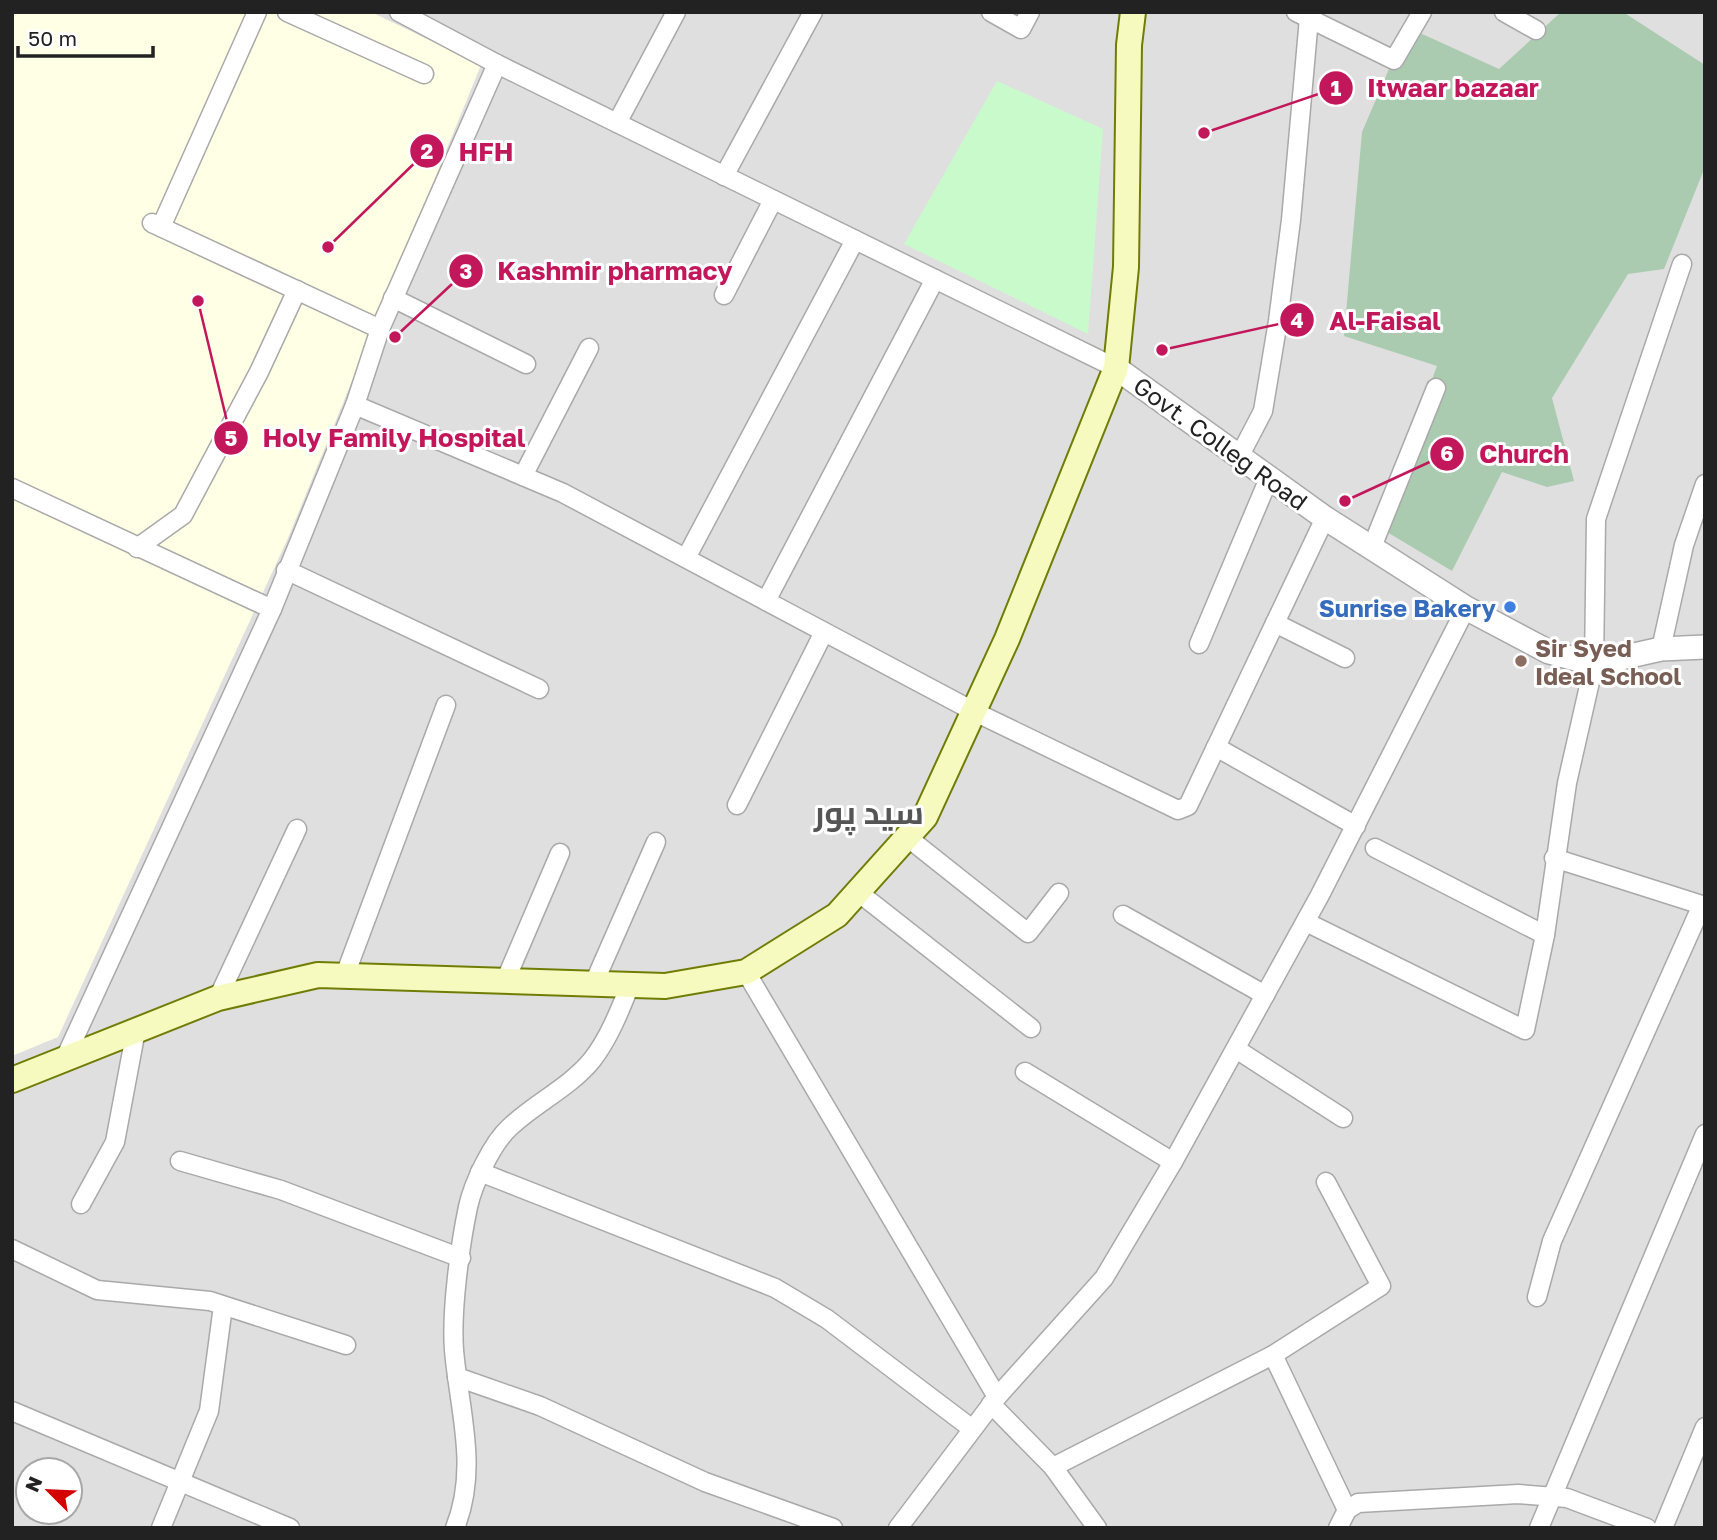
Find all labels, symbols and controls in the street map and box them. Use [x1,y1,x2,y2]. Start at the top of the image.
scale bar [18,14,152,58]
text: 50 m [28,25,77,51]
callout: Itwaar bazaar [1318,65,1553,112]
text: Itwaar bazaar [1367,72,1539,103]
text: 1 [1331,75,1342,101]
callout: HFH [410,128,528,175]
text: HFH [459,136,514,167]
text: 2 [421,138,434,164]
callout: Kashmir pharmacy [448,248,746,295]
text: Kashmir pharmacy [497,255,733,286]
text: 3 [460,258,472,284]
callout: Al-Faisal [1280,297,1454,344]
text: Al-Faisal [1329,305,1441,336]
text: 4 [1290,307,1304,333]
street label: Govt. Colleg Road [1128,370,1314,516]
callout: Holy Family Hospital [214,415,540,462]
text: Holy Family Hospital [262,422,526,453]
text: 5 [225,425,238,451]
callout: Church [1430,431,1583,478]
text: Church [1479,438,1569,469]
text: 6 [1440,440,1454,466]
place label: Sunrise Bakery [1319,593,1497,622]
marker: Sunrise Bakery [1502,599,1518,615]
place label: Sir Syed Ideal School [1535,633,1681,690]
marker: Sir Syed Ideal School [1513,653,1529,669]
district label: سید پور [813,793,924,836]
north arrow [14,1456,84,1526]
text: N [20,1473,46,1495]

